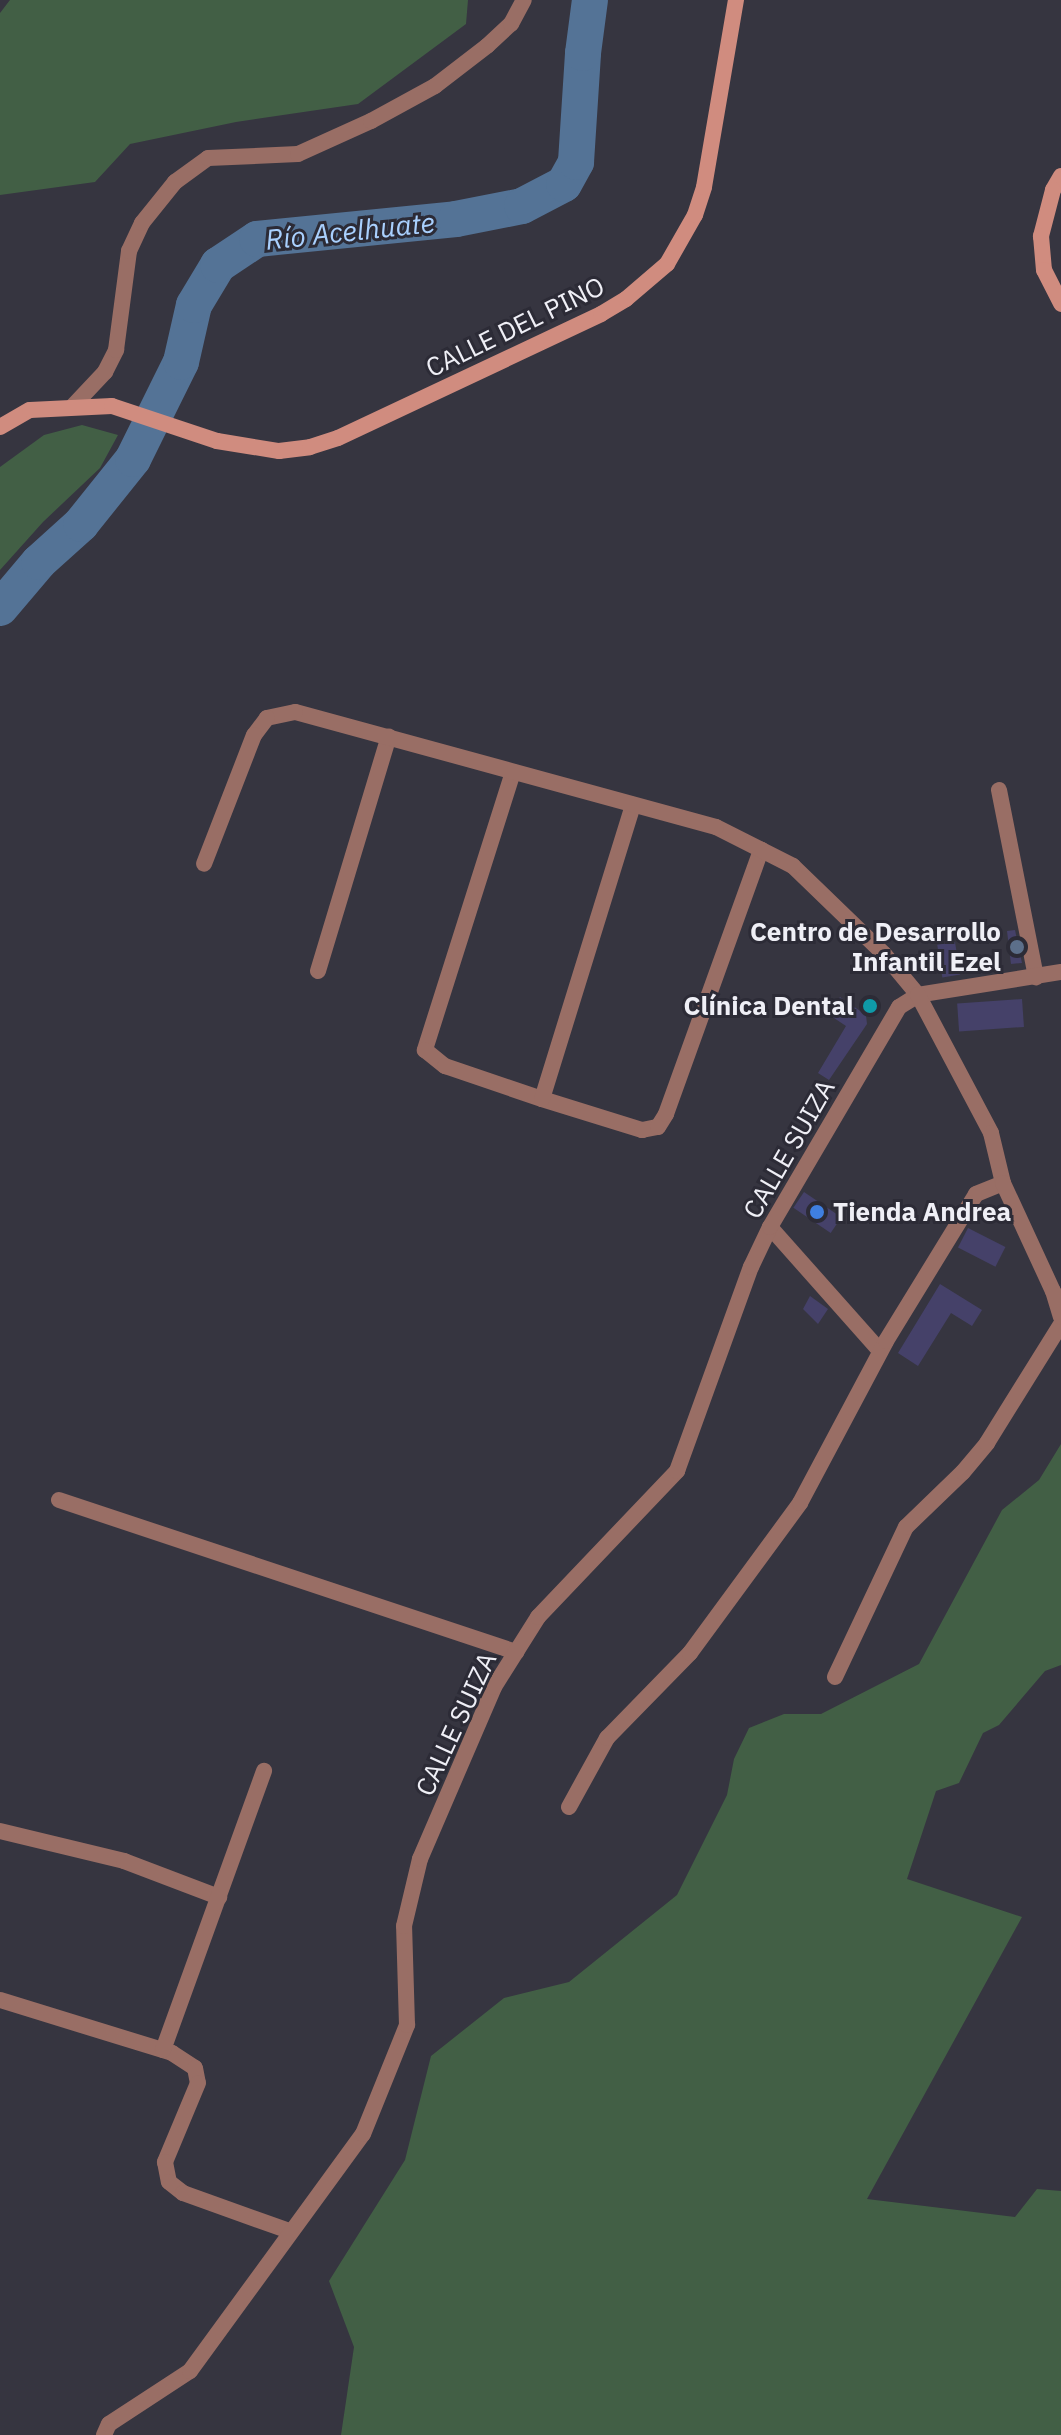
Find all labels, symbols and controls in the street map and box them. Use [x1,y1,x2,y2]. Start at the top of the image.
water label: Río Acelhuate [264,205,436,257]
street label: CALLE DEL PINO [421,270,609,384]
place label: Centro de Desarrollo Infantil Ezel [750,916,1001,978]
marker: Centro de Desarrollo Infantil Ezel [1008,938,1026,956]
place label: Clínica Dental [684,990,854,1022]
marker: Clínica Dental [861,997,879,1015]
street label: CALLE SUIZA [737,1074,841,1224]
place label: Tienda Andrea [833,1196,1011,1228]
marker: Tienda Andrea [808,1203,826,1221]
street label: CALLE SUIZA [409,1647,503,1801]

